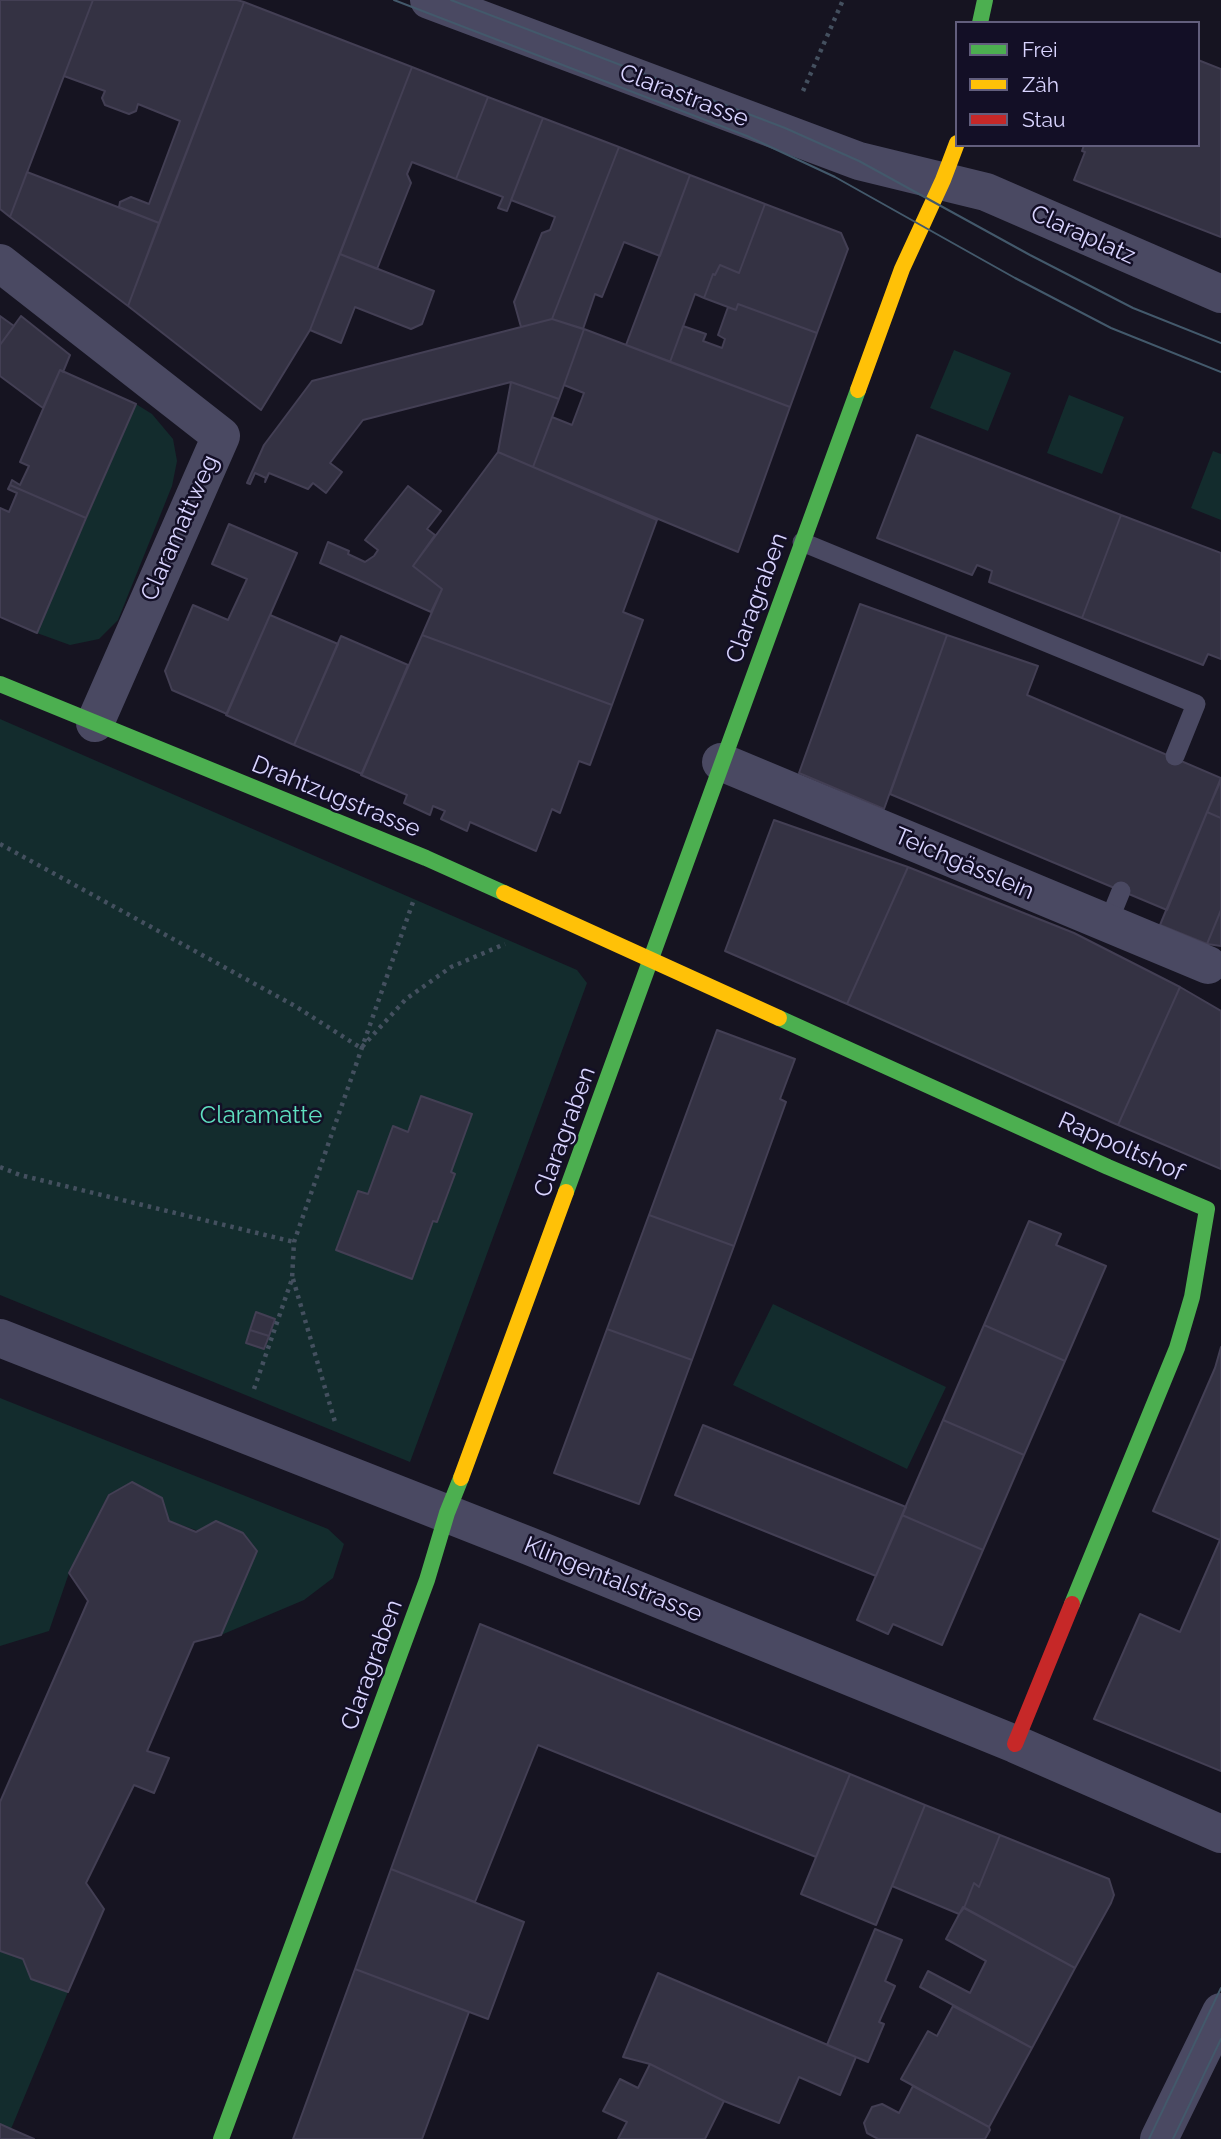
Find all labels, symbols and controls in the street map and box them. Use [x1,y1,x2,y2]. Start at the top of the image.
legend [955,21,1200,147]
text: Frei [1022,37,1058,62]
street label: Clarastrasse [615,58,753,134]
text: Zäh [1022,72,1059,97]
text: Stau [1022,107,1066,132]
street label: Claraplatz [1026,199,1140,271]
street label: Claramattweg [135,451,225,605]
street label: Claragraben [720,529,794,667]
street label: Drahtzugstrasse [247,750,425,844]
street label: Teichgässlein [890,822,1038,906]
street label: Claragraben [528,1063,602,1201]
park label: Claramatte [200,1102,322,1130]
street label: Rappoltshof [1054,1106,1188,1188]
street label: Klingentalstrasse [520,1531,706,1629]
street label: Claragraben [335,1596,409,1734]

